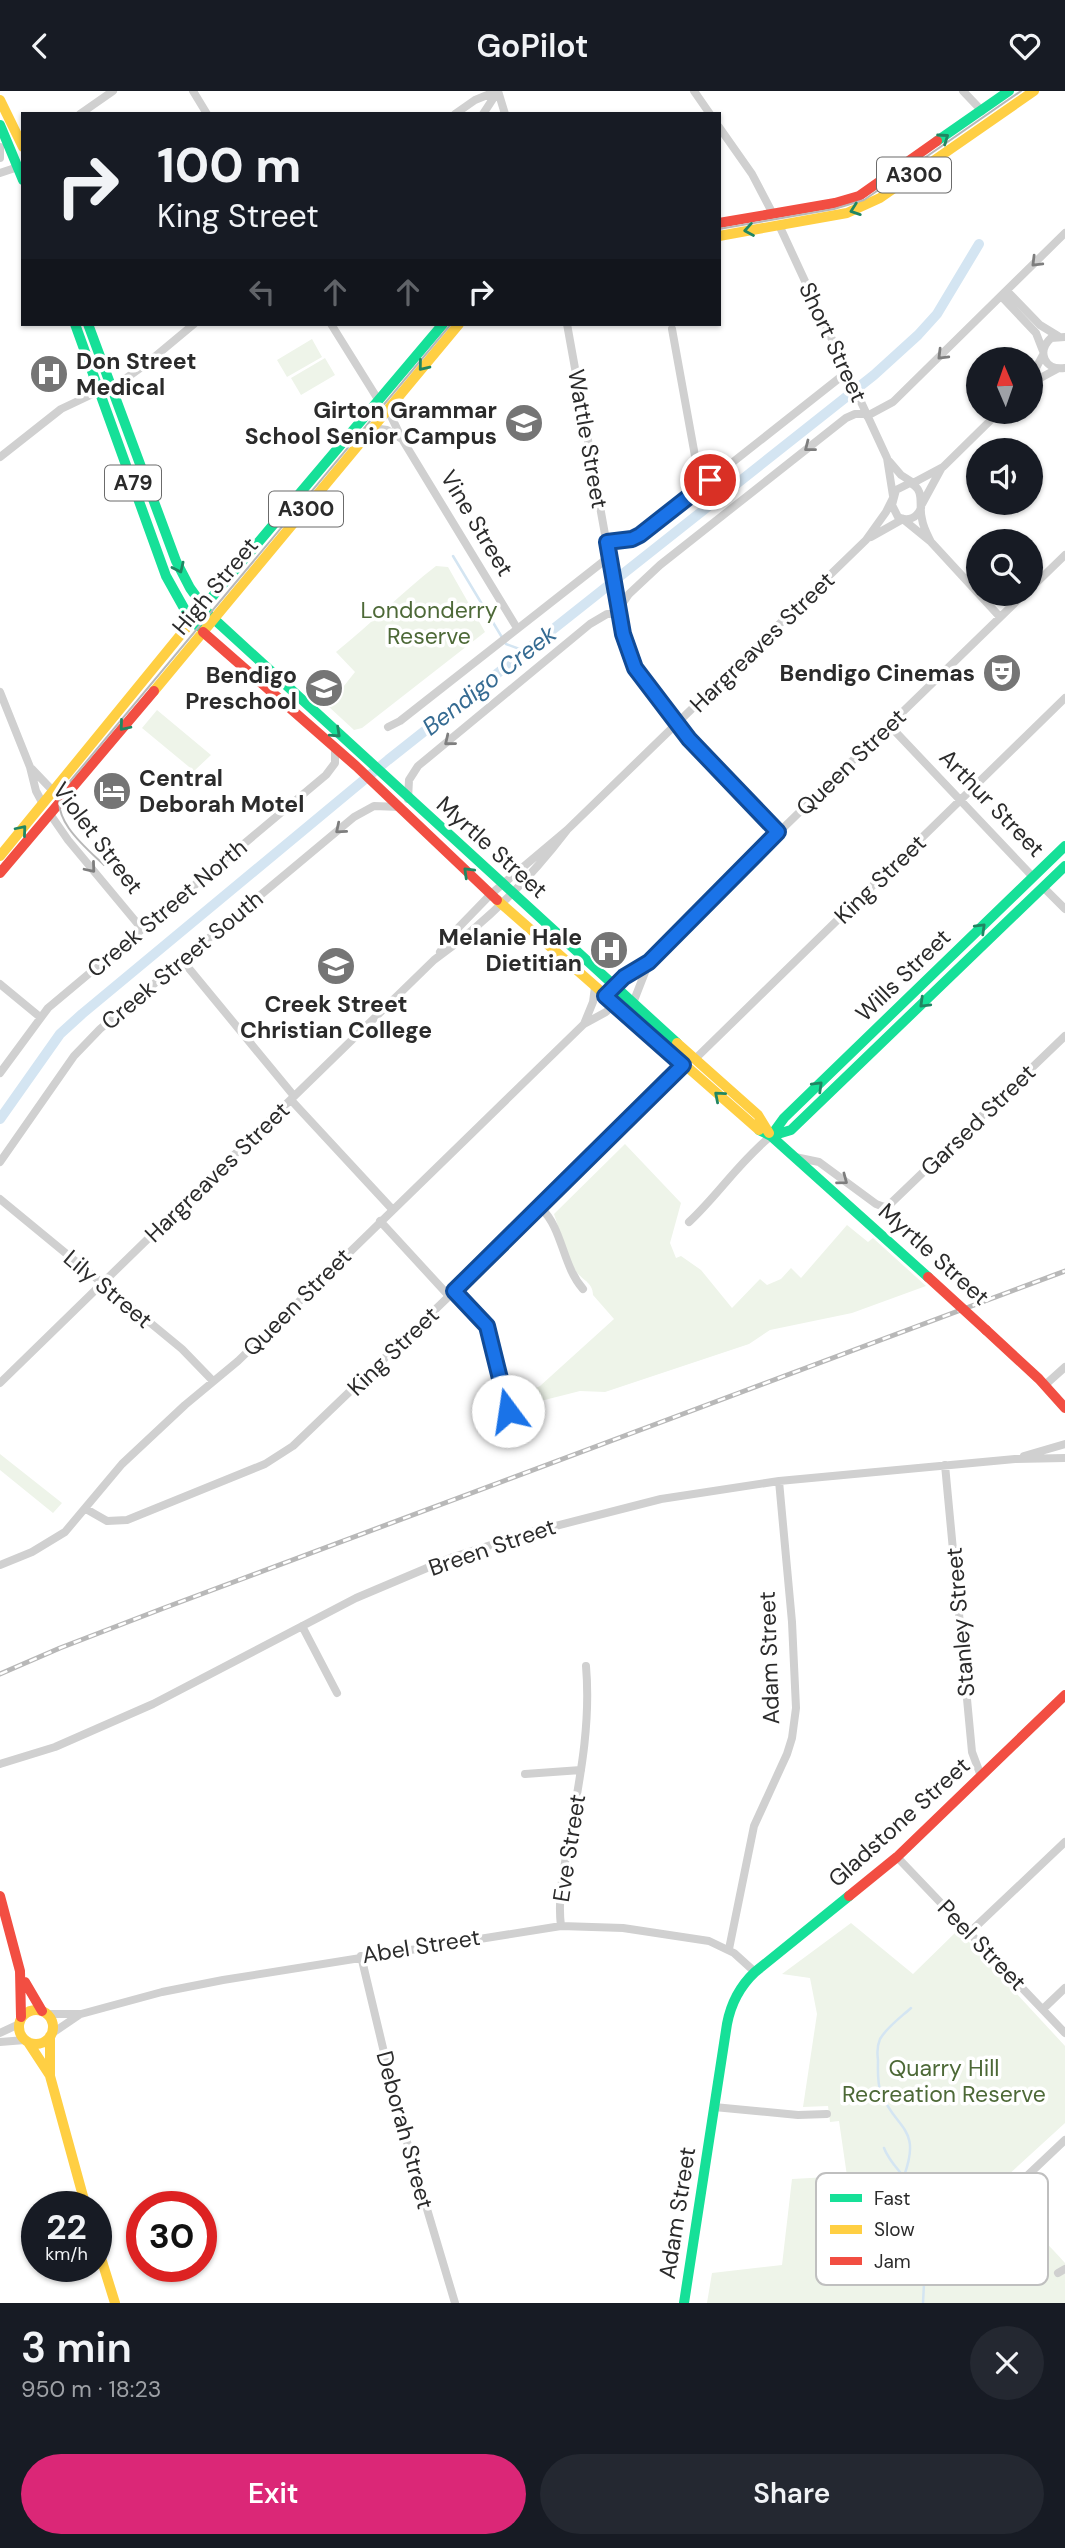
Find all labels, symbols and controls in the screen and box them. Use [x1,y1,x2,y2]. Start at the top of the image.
text: GoPilot [476,25,589,67]
icon: back [21,27,59,65]
icon: heart [1006,27,1044,65]
text: 100 m [157,133,301,197]
one-way arrow [936,134,949,146]
icon: right [42,140,133,231]
road number: A300 [877,157,951,193]
text: King Street [157,195,319,237]
one-way arrow [849,202,861,216]
one-way arrow [743,222,755,237]
one-way arrow [1032,254,1045,267]
icon: left [243,273,281,311]
icon: ahead [316,273,354,311]
icon: ahead [389,273,427,311]
icon: right [462,273,500,311]
street label: Short Street [792,277,874,407]
place label: Don Street Medical [76,346,196,402]
one-way arrow [938,346,951,359]
north arrow [966,347,1043,423]
map controls [966,347,1043,606]
hospital icon: Don Street Medical [28,353,70,395]
one-way arrow [418,359,431,371]
street label: Wattle Street [561,367,615,511]
place label: Girton Grammar School Senior Campus [245,395,497,451]
school or university icon: Girton Grammar School Senior Campus [503,402,545,444]
one-way arrow [804,438,816,451]
button: sound [966,438,1043,515]
pin [680,450,740,510]
icon: arrive [691,461,729,499]
street label: Vine Street [434,464,520,582]
road number: A79 [105,465,161,501]
road number: A300 [269,491,343,527]
button: search [966,529,1043,606]
street label: High Street [165,531,265,641]
one-way arrow [171,560,185,573]
street label: Hargreaves Street [683,565,841,719]
park label: Londonderry Reserve [360,595,498,651]
water label: Bendigo Creek [416,617,563,742]
theatre icon: Bendigo Cinemas [981,652,1023,694]
place label: Bendigo Cinemas [780,658,975,688]
place label: Bendigo Preschool [185,660,297,716]
school or university icon: Bendigo Preschool [303,667,345,709]
street label: Queen Street [790,702,912,822]
one-way arrow [120,717,132,730]
one-way arrow [328,724,341,737]
one-way arrow [444,733,457,745]
street label: Arthur Street [933,743,1051,863]
place label: Central Deborah Motel [139,763,304,819]
hotel icon: Central Deborah Motel [91,770,133,812]
street label: Violet Street [46,776,150,900]
street label: Myrtle Street [430,789,554,905]
one-way arrow [335,821,348,833]
one-way arrow [13,825,26,838]
street label: King Street [828,828,932,930]
street label: Creek Street North [81,832,253,984]
one-way arrow [83,861,96,873]
one-way arrow [463,867,476,880]
street label: Creek Street South [95,884,269,1036]
place label: Melanie Hale Dietitian [439,922,582,978]
street label: Wills Street [849,922,957,1028]
one-way arrow [973,924,986,937]
hospital icon: Melanie Hale Dietitian [588,929,630,971]
school or university icon: Creek Street Christian College [315,945,357,987]
place label: Creek Street Christian College [240,989,432,1045]
one-way arrow [919,994,932,1007]
street label: Garsed Street [914,1058,1042,1182]
one-way arrow [810,1082,823,1095]
one-way arrow [714,1092,727,1104]
street label: Hargreaves Street [138,1095,296,1249]
one-way arrow [836,1171,848,1184]
street label: Myrtle Street [872,1196,996,1312]
street label: Queen Street [236,1241,358,1363]
street label: Lily Street [57,1243,159,1335]
street label: King Street [341,1300,445,1402]
position arrow [471,1374,545,1448]
street label: Breen Street [424,1511,560,1583]
street label: Stanley Street [939,1546,981,1698]
street label: Adam Street [752,1591,786,1725]
street label: Gladstone Street [822,1750,976,1894]
street label: Eve Street [546,1792,592,1904]
street label: Peel Street [931,1893,1033,1997]
street label: Abel Street [360,1922,482,1970]
street label: Deborah Street [369,2048,441,2212]
park label: Quarry Hill Recreation Reserve [842,2053,1046,2109]
street label: Adam Street [652,2145,702,2281]
legend [816,2173,1048,2285]
text: Fast [874,2186,910,2211]
speed limit sign: 30 [126,2191,217,2282]
text: 22 [46,2204,87,2250]
text: Slow [874,2217,915,2242]
text: km/h [45,2242,88,2266]
text: Jam [874,2249,911,2274]
text: 3 min [21,2320,132,2375]
button: close [970,2326,1044,2400]
text: 950 m · 18:23 [21,2374,161,2404]
button: Exit [21,2454,526,2534]
button: Share [540,2454,1044,2534]

